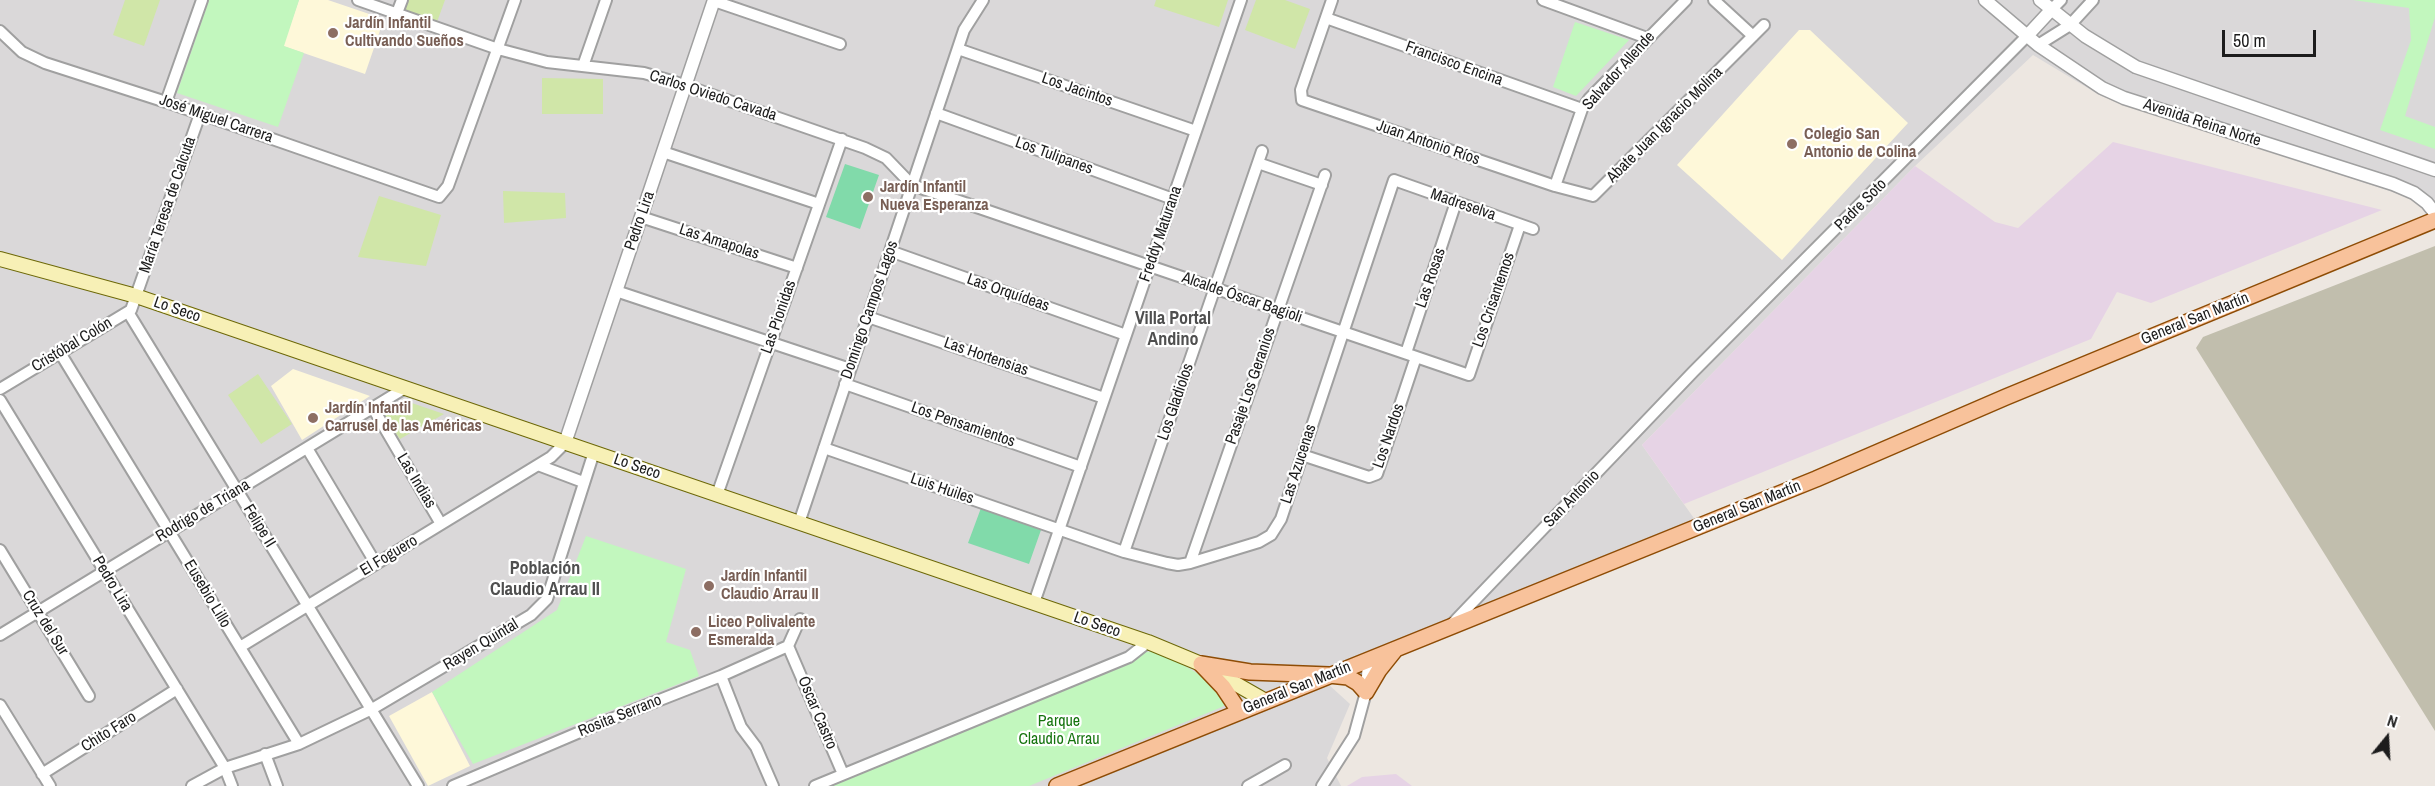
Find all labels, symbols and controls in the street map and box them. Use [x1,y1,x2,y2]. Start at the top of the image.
place label: Jardín Infantil Cultivando Sueños [345,14,464,52]
scale bar [2225,18,2320,56]
marker: Jardín Infantil Cultivando Sueños [326,26,340,40]
street label: Salvador Allende [1579,28,1659,114]
text: 50 m [2233,28,2266,53]
street label: Francisco Encina [1403,38,1505,90]
street label: Abate Juan Ignacio Molina [1603,63,1727,187]
street label: Carlos Oviedo Cavada [647,66,779,126]
street label: Los Jacintos [1039,69,1115,111]
street label: José Miguel Carrera [157,91,275,147]
street label: Avenida Reina Norte [2141,95,2263,151]
street label: Juan Antonio Ríos [1374,116,1482,170]
place label: Colegio San Antonio de Colina [1804,125,1916,163]
street label: Los Tulipanes [1013,133,1095,179]
street label: María Teresa de Calcuta [136,134,200,276]
marker: Colegio San Antonio de Colina [1785,137,1799,151]
street label: Padre Soto [1831,175,1891,235]
place label: Jardín Infantil Nueva Esperanza [880,178,989,216]
street label: Freddy Maturana [1136,184,1186,284]
street label: Madreselva [1428,185,1498,225]
street label: Pedro Lira [621,189,659,253]
marker: Jardín Infantil Nueva Esperanza [861,190,875,204]
street label: Las Amapolas [676,220,762,264]
street label: Domingo Campos Lagos [837,238,903,382]
street label: Las Rosas [1412,246,1450,310]
street label: Los Crisantemos [1469,250,1519,350]
street label: Alcalde Óscar Bagioli [1179,268,1305,328]
street label: Las Orquídeas [964,270,1052,316]
street label: Las Pionidas [757,278,801,356]
street label: General San Martín [2138,289,2252,349]
street label: Lo Seco [151,293,203,327]
district label: Villa Portal Andino [1135,308,1211,350]
street label: Cristóbal Colón [28,313,116,377]
street label: Pasaje Los Geranios [1222,325,1280,447]
street label: Las Hortensias [941,334,1031,380]
street label: Los Gladiolos [1154,361,1198,443]
street label: Los Pensamientos [908,398,1018,452]
place label: Jardín Infantil Carrusel de las Américas [325,399,482,437]
street label: Los Nardos [1369,401,1409,471]
marker: Jardín Infantil Carrusel de las Américas [306,411,320,425]
street label: Las Azucenas [1277,422,1321,506]
street label: Las Indias [392,450,440,512]
street label: Lo Seco [611,450,663,484]
street label: San Antonio [1540,466,1604,532]
street label: Luis Huiles [908,469,976,509]
street label: Rodrigo de Triana [153,475,253,547]
street label: General San Martín [1690,477,1804,537]
street label: Felipe II [239,501,279,551]
street label: El Foguero [357,531,421,581]
street label: Pedro Lira [88,553,136,615]
street label: Eusebio Lillo [179,557,235,631]
district label: Población Claudio Arrau II [490,558,600,600]
place label: Jardín Infantil Claudio Arrau II [721,567,819,605]
marker: Jardín Infantil Claudio Arrau II [702,579,716,593]
street label: Cruz del Sur [18,587,72,659]
street label: Lo Seco [1071,608,1123,642]
place label: Liceo Polivalente Esmeralda [708,613,815,651]
street label: Rayen Quintal [440,615,522,675]
marker: Liceo Polivalente Esmeralda [689,625,703,639]
street label: General San Martín [1240,658,1354,718]
street label: Óscar Castro [793,674,841,752]
street label: Rosita Serrano [575,691,665,741]
street label: Chito Faro [78,708,140,756]
north arrow [2357,708,2417,768]
text: N [2385,709,2400,733]
park label: Parque Claudio Arrau [1019,712,1099,750]

